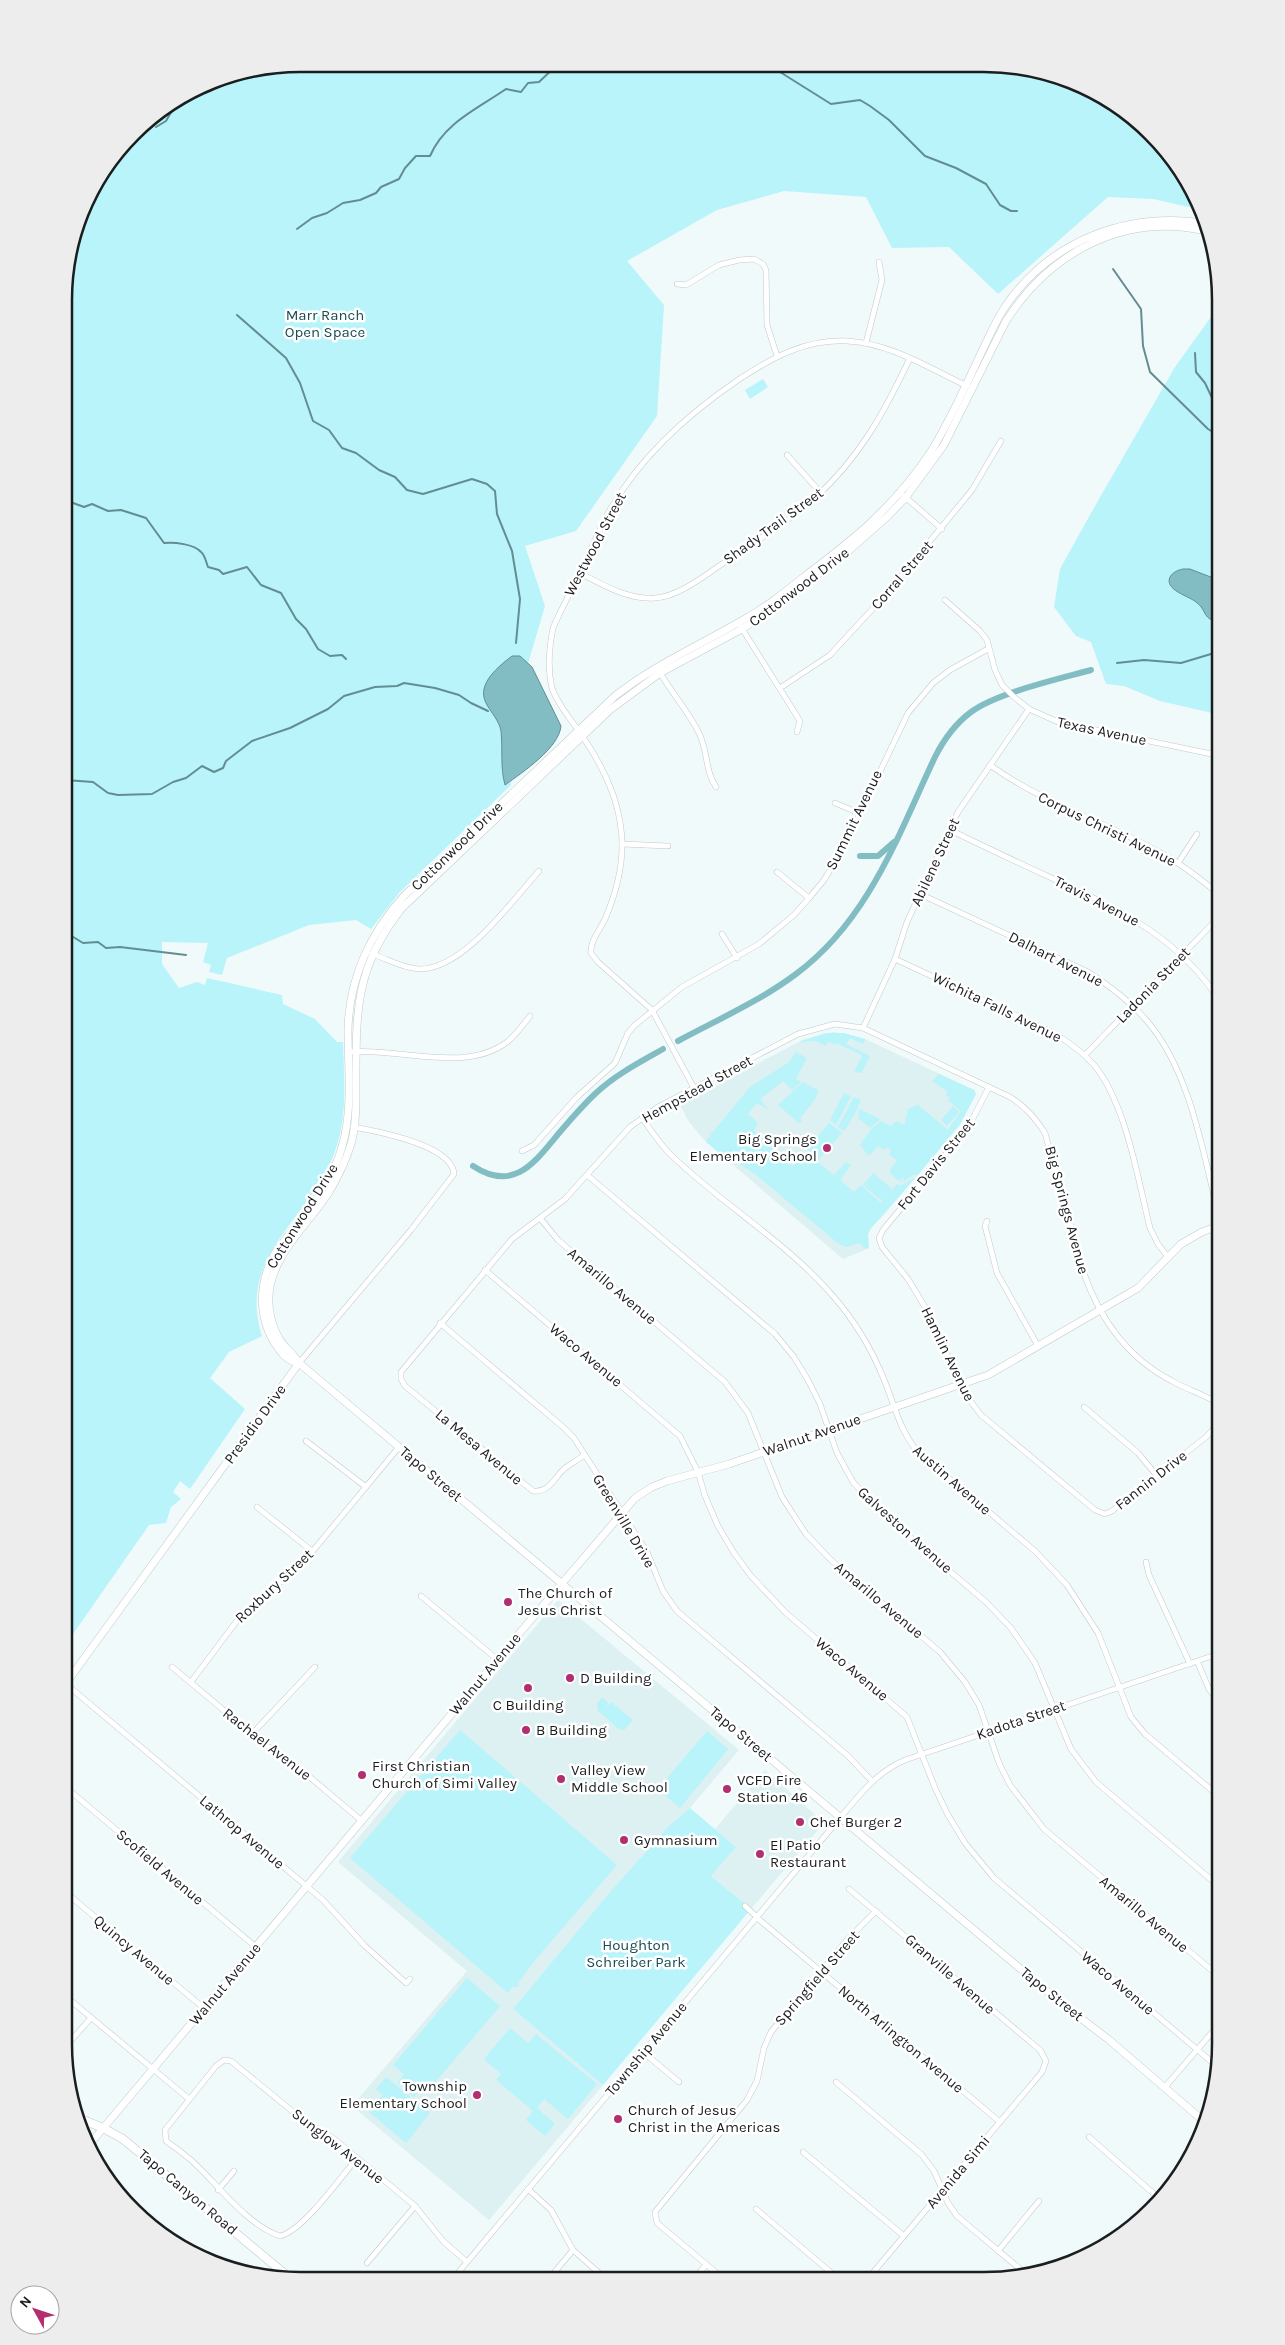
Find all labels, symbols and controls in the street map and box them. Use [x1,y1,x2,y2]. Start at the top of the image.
park label: Marr Ranch Open Space [285,306,365,341]
street label: Shady Trail Street [719,483,827,568]
street label: Westwood Street [560,489,630,599]
street label: Corral Street [867,537,937,613]
street label: Cottonwood Drive [745,544,853,630]
street label: Texas Avenue [1056,713,1148,749]
street label: Summit Avenue [822,767,886,873]
street label: Corpus Christi Avenue [1035,788,1179,870]
street label: Cottonwood Drive [407,798,507,894]
street label: Abilene Street [907,815,963,909]
street label: Travis Avenue [1052,872,1142,930]
street label: Dalhart Avenue [1006,927,1106,991]
street label: Ladonia Street [1112,943,1194,1027]
street label: Wichita Falls Avenue [929,968,1065,1046]
street label: Hempstead Street [639,1051,756,1127]
street label: Fort Davis Street [893,1114,979,1214]
place label: Big Springs Elementary School [690,1130,817,1165]
marker: Big Springs Elementary School [821,1142,833,1154]
street label: Big Springs Avenue [1041,1144,1093,1276]
street label: Cottonwood Drive [262,1160,342,1272]
street label: Amarillo Avenue [564,1244,660,1328]
street label: Hamlin Avenue [917,1304,979,1404]
street label: Waco Avenue [546,1319,626,1391]
street label: Presidio Drive [220,1381,290,1467]
street label: La Mesa Avenue [432,1405,526,1489]
street label: Walnut Avenue [761,1410,863,1460]
street label: Austin Avenue [909,1441,995,1519]
street label: Tapo Street [396,1443,466,1506]
street label: Fannin Drive [1112,1446,1190,1514]
street label: Greenville Drive [589,1471,659,1571]
street label: Galveston Avenue [854,1483,956,1577]
street label: Roxbury Street [231,1545,317,1627]
street label: Amarillo Avenue [831,1558,927,1642]
place label: The Church of Jesus Christ [518,1584,613,1619]
marker: The Church of Jesus Christ [502,1596,514,1608]
street label: Walnut Avenue [445,1629,525,1719]
street label: Waco Avenue [812,1633,892,1705]
place label: D Building [580,1669,652,1687]
marker: D Building [564,1672,576,1684]
marker: C Building [522,1682,534,1694]
place label: C Building [493,1696,564,1714]
street label: Kadota Street [974,1696,1068,1744]
street label: Tapo Street [706,1703,776,1766]
street label: Rachael Avenue [219,1704,315,1784]
place label: B Building [536,1721,607,1739]
marker: B Building [520,1724,532,1736]
place label: First Christian Church of Simi Valley [372,1757,517,1792]
place label: Valley View Middle School [571,1761,668,1796]
marker: First Christian Church of Simi Valley [356,1769,368,1781]
place label: VCFD Fire Station 46 [737,1771,808,1806]
marker: Valley View Middle School [555,1773,567,1785]
marker: VCFD Fire Station 46 [721,1783,733,1795]
street label: Lathrop Avenue [196,1791,288,1873]
place label: Chef Burger 2 [810,1813,902,1831]
marker: Chef Burger 2 [794,1816,806,1828]
street label: Scofield Avenue [113,1825,207,1909]
place label: Gymnasium [634,1831,717,1849]
marker: Gymnasium [618,1834,630,1846]
place label: El Patio Restaurant [770,1836,846,1871]
marker: El Patio Restaurant [754,1848,766,1860]
street label: Amarillo Avenue [1096,1872,1192,1956]
street label: Quincy Avenue [90,1911,178,1989]
street label: Springfield Street [771,1926,864,2029]
street label: Granville Avenue [901,1930,999,2018]
park label: Houghton Schreiber Park [586,1936,686,1971]
street label: Walnut Avenue [185,1939,265,2029]
street label: Waco Avenue [1078,1947,1158,2019]
street label: Tapo Street [1017,1963,1088,2025]
street label: North Arlington Avenue [835,1981,967,2097]
street label: Township Avenue [601,1998,691,2100]
place label: Township Elementary School [340,2077,467,2112]
marker: Township Elementary School [471,2089,483,2101]
place label: Church of Jesus Christ in the Americas [628,2101,780,2136]
street label: Sunglow Avenue [288,2104,388,2188]
marker: Church of Jesus Christ in the Americas [612,2113,624,2125]
street label: Avenida Simi [922,2132,994,2212]
street label: Tapo Canyon Road [135,2145,241,2239]
north arrow [10,2285,60,2335]
text: N [16,2293,35,2311]

